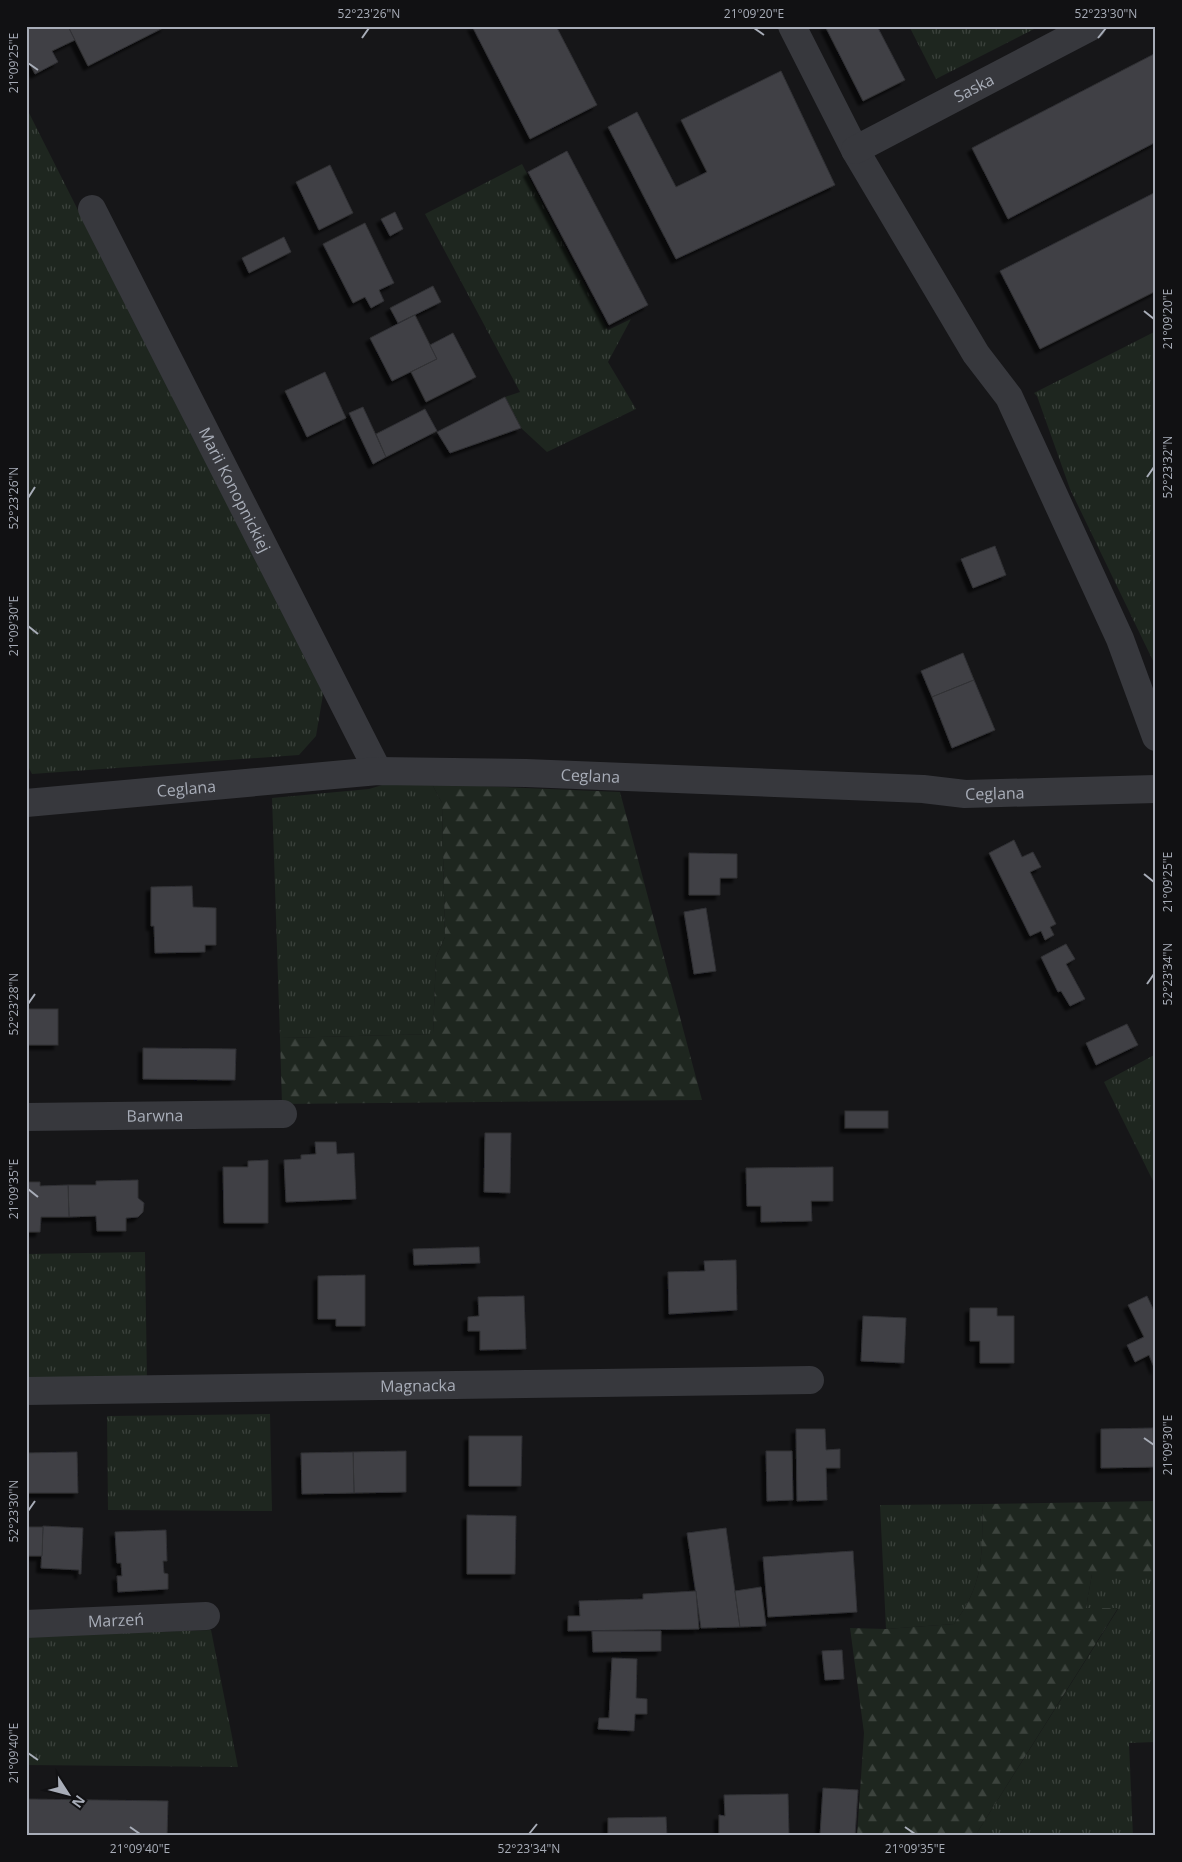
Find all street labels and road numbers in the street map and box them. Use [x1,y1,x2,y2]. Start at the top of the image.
street label: Saska [950,68,998,107]
street label: Marii Konopnickiej [194,423,276,556]
street label: Ceglana [560,763,621,788]
street label: Ceglana [156,775,217,802]
street label: Ceglana [965,781,1025,805]
street label: Barwna [126,1104,184,1127]
street label: Magnacka [380,1374,456,1397]
street label: Marzeń [87,1608,144,1632]

